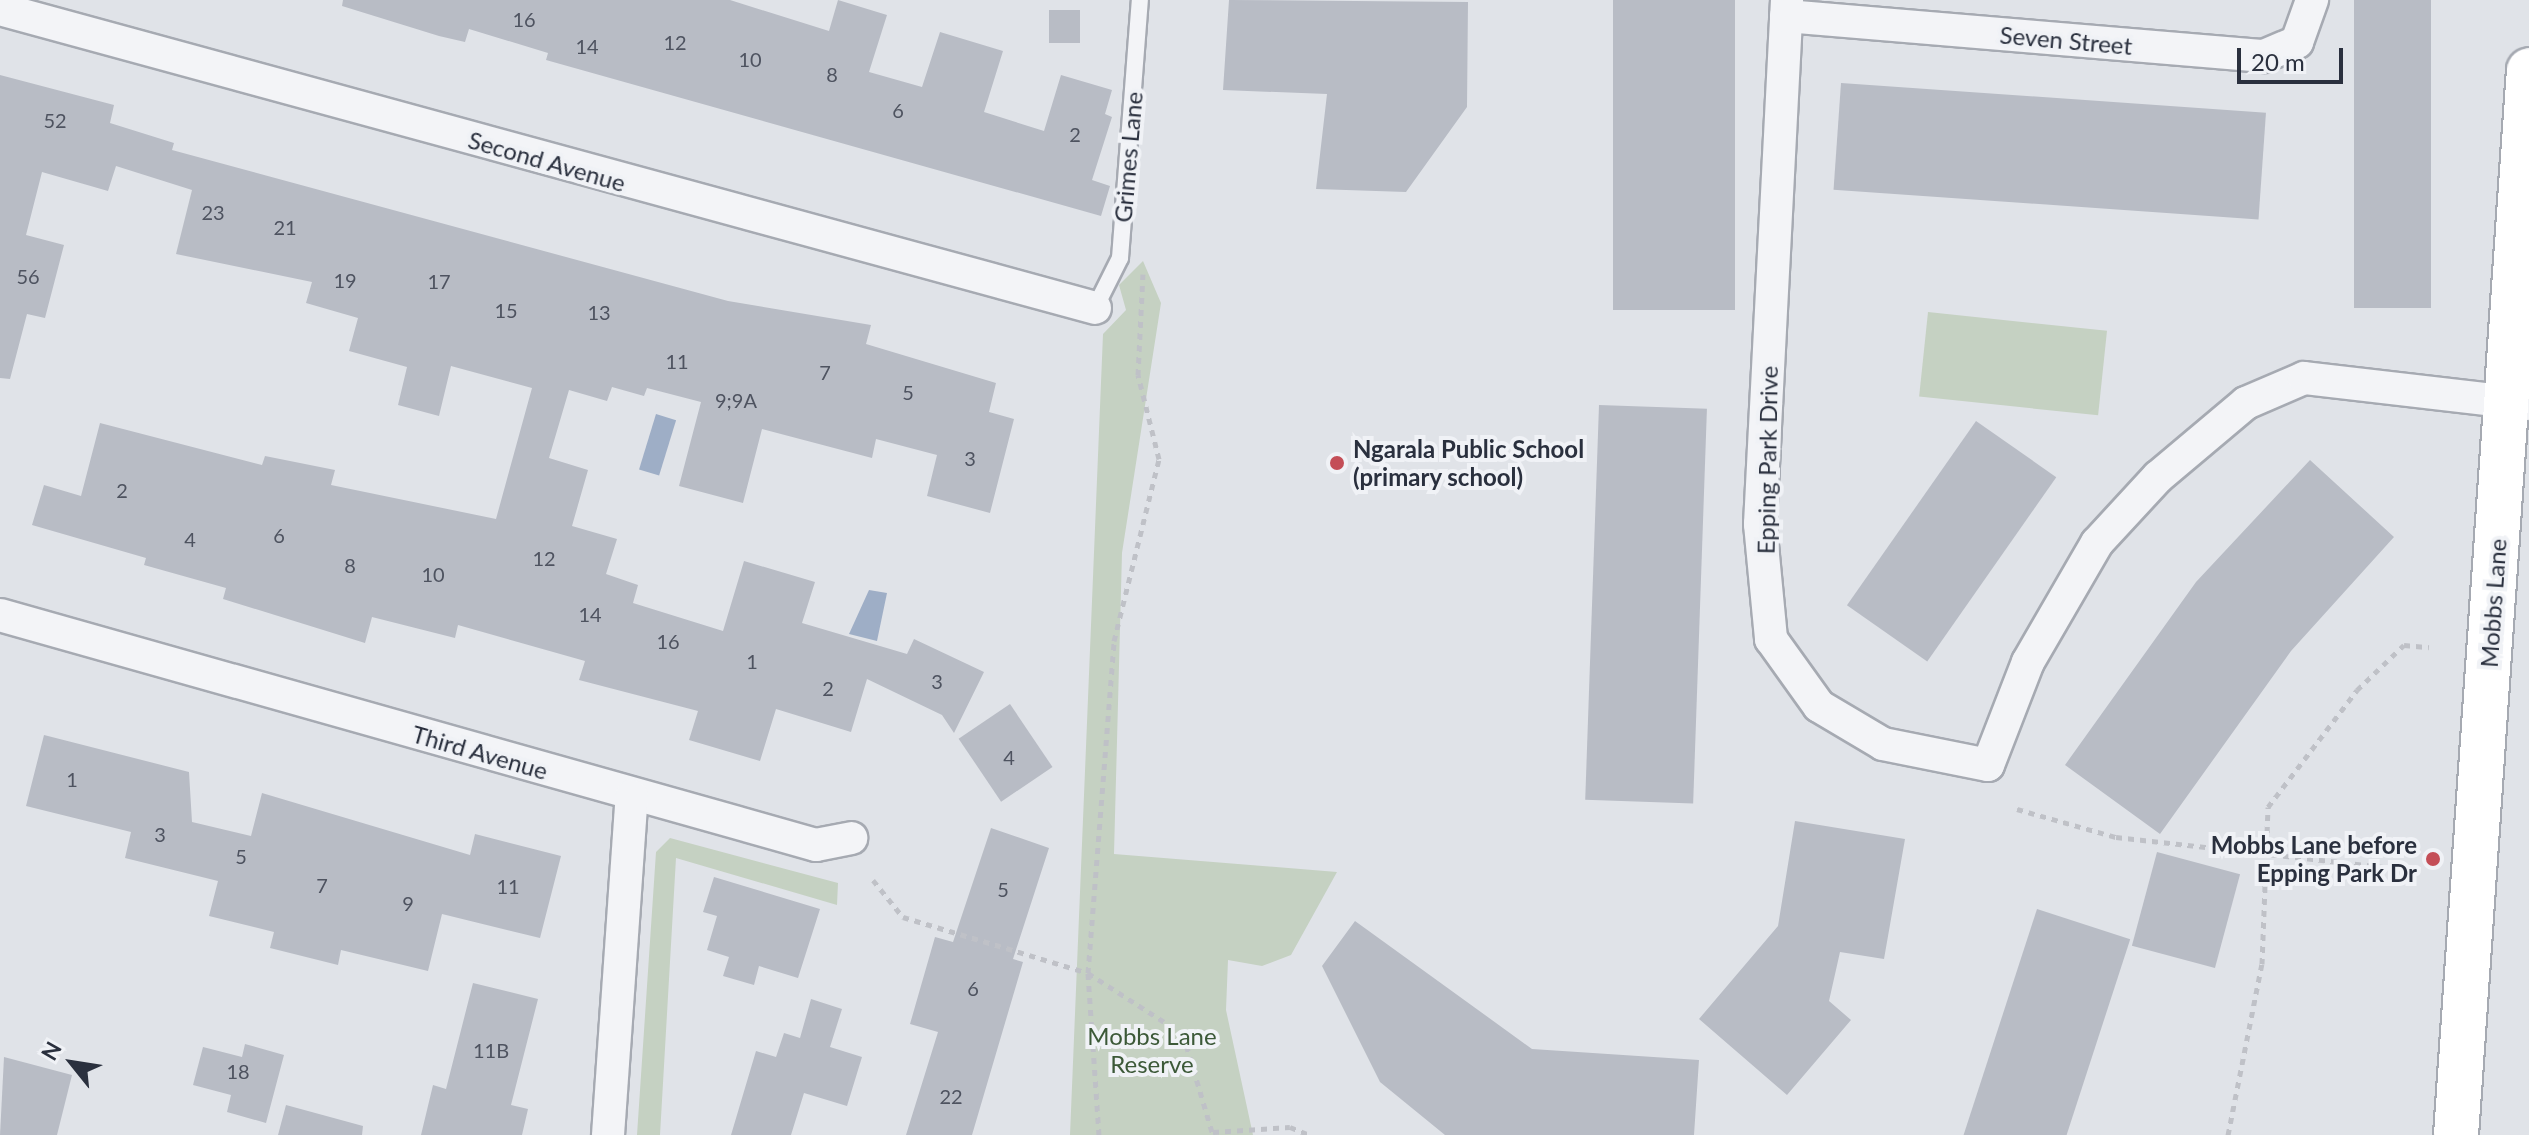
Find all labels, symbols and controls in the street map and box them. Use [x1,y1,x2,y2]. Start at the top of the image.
house number: 16 [512,7,536,31]
street label: Seven Street [1999,20,2133,60]
house number: 12 [663,30,687,54]
scale bar [2241,32,2347,82]
house number: 14 [575,34,599,58]
house number: 10 [738,47,762,71]
text: 20 m [2251,47,2305,76]
house number: 8 [826,62,838,86]
street label: Grimes Lane [1108,90,1148,224]
house number: 6 [892,98,904,122]
house number: 52 [43,108,67,132]
house number: 2 [1069,122,1081,146]
street label: Second Avenue [465,125,629,197]
house number: 23 [201,200,225,224]
house number: 21 [273,215,297,239]
house number: 56 [16,264,40,288]
house number: 19 [333,268,357,292]
house number: 17 [427,269,451,293]
house number: 15 [494,298,518,322]
house number: 13 [587,300,611,324]
house number: 11 [665,349,689,373]
house number: 7 [819,360,831,384]
street label: Epping Park Drive [1751,366,1783,554]
house number: 5 [902,380,914,404]
house number: 9;9A [715,388,757,412]
place label: Ngarala Public School (primary school) [1353,435,1584,491]
house number: 3 [964,446,976,470]
marker: Ngarala Public School (primary school) [1328,454,1346,472]
house number: 2 [116,478,128,502]
house number: 6 [273,523,285,547]
house number: 4 [184,527,196,551]
street label: Mobbs Lane [2474,538,2512,668]
house number: 12 [532,546,556,570]
house number: 8 [344,553,356,577]
house number: 10 [421,562,445,586]
house number: 14 [578,602,602,626]
house number: 16 [656,629,680,653]
house number: 1 [746,649,758,673]
house number: 3 [931,669,943,693]
house number: 2 [822,676,834,700]
street label: Third Avenue [409,719,551,785]
house number: 4 [1003,745,1015,769]
house number: 1 [66,767,78,791]
house number: 3 [154,822,166,846]
place label: Mobbs Lane before Epping Park Dr [2211,831,2417,887]
house number: 5 [235,844,247,868]
marker: Mobbs Lane before Epping Park Dr [2424,850,2442,868]
house number: 7 [316,873,328,897]
house number: 11 [496,874,520,898]
house number: 5 [997,877,1009,901]
house number: 9 [402,891,414,915]
house number: 6 [967,976,979,1000]
park label: Mobbs Lane Reserve [1087,1022,1217,1078]
north arrow [32,1023,112,1103]
text: N [35,1037,67,1065]
house number: 11B [473,1038,509,1062]
house number: 18 [226,1059,250,1083]
house number: 22 [939,1084,963,1108]

